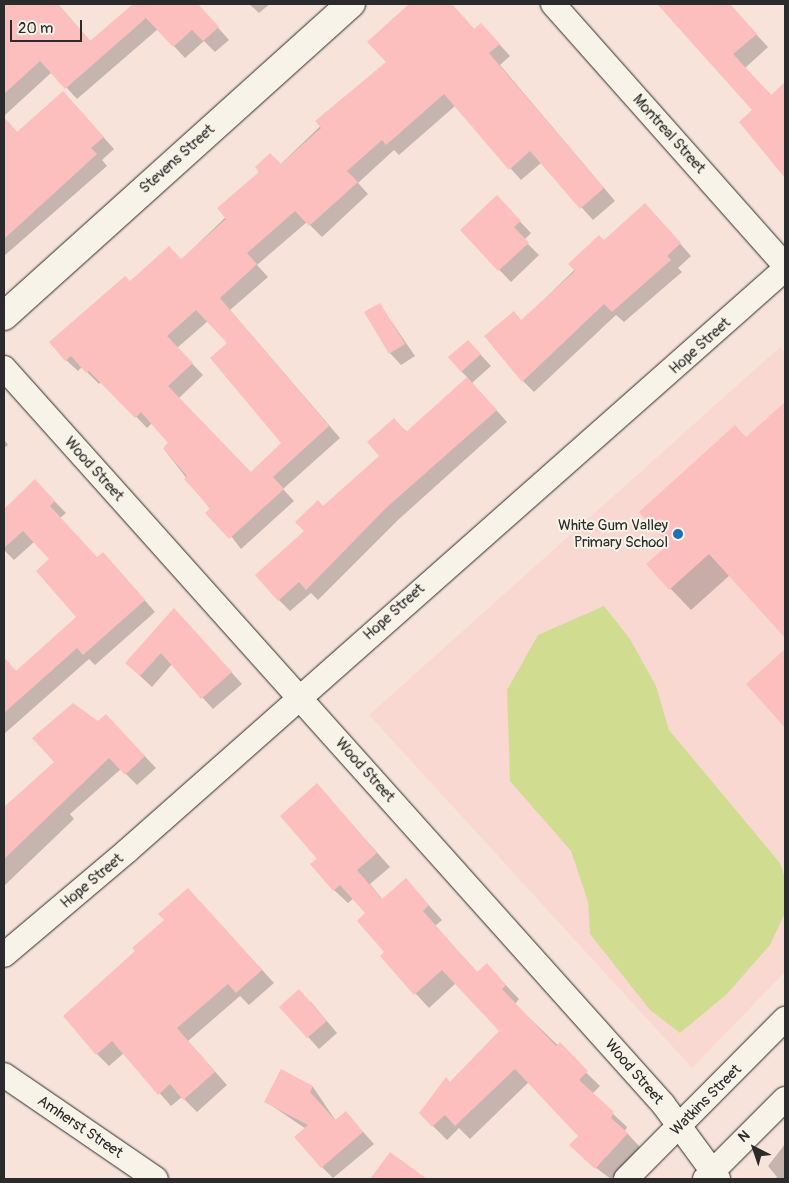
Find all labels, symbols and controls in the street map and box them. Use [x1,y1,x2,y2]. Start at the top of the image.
scale bar [12,10,85,42]
text: 20 m [18,19,53,38]
street label: Montreal Street [629,91,709,177]
street label: Stevens Street [136,121,218,197]
street label: Hope Street [666,314,734,378]
street label: Wood Street [60,433,128,505]
place label: White Gum Valley Primary School [558,516,668,551]
marker: White Gum Valley Primary School [672,528,684,540]
street label: Hope Street [360,580,428,644]
street label: Wood Street [331,734,399,806]
street label: Hope Street [57,850,127,912]
street label: Wood Street [601,1036,667,1108]
street label: Watkins Street [667,1061,745,1139]
street label: Amherst Street [34,1092,126,1162]
north arrow [729,1123,779,1173]
text: N [735,1127,753,1146]

